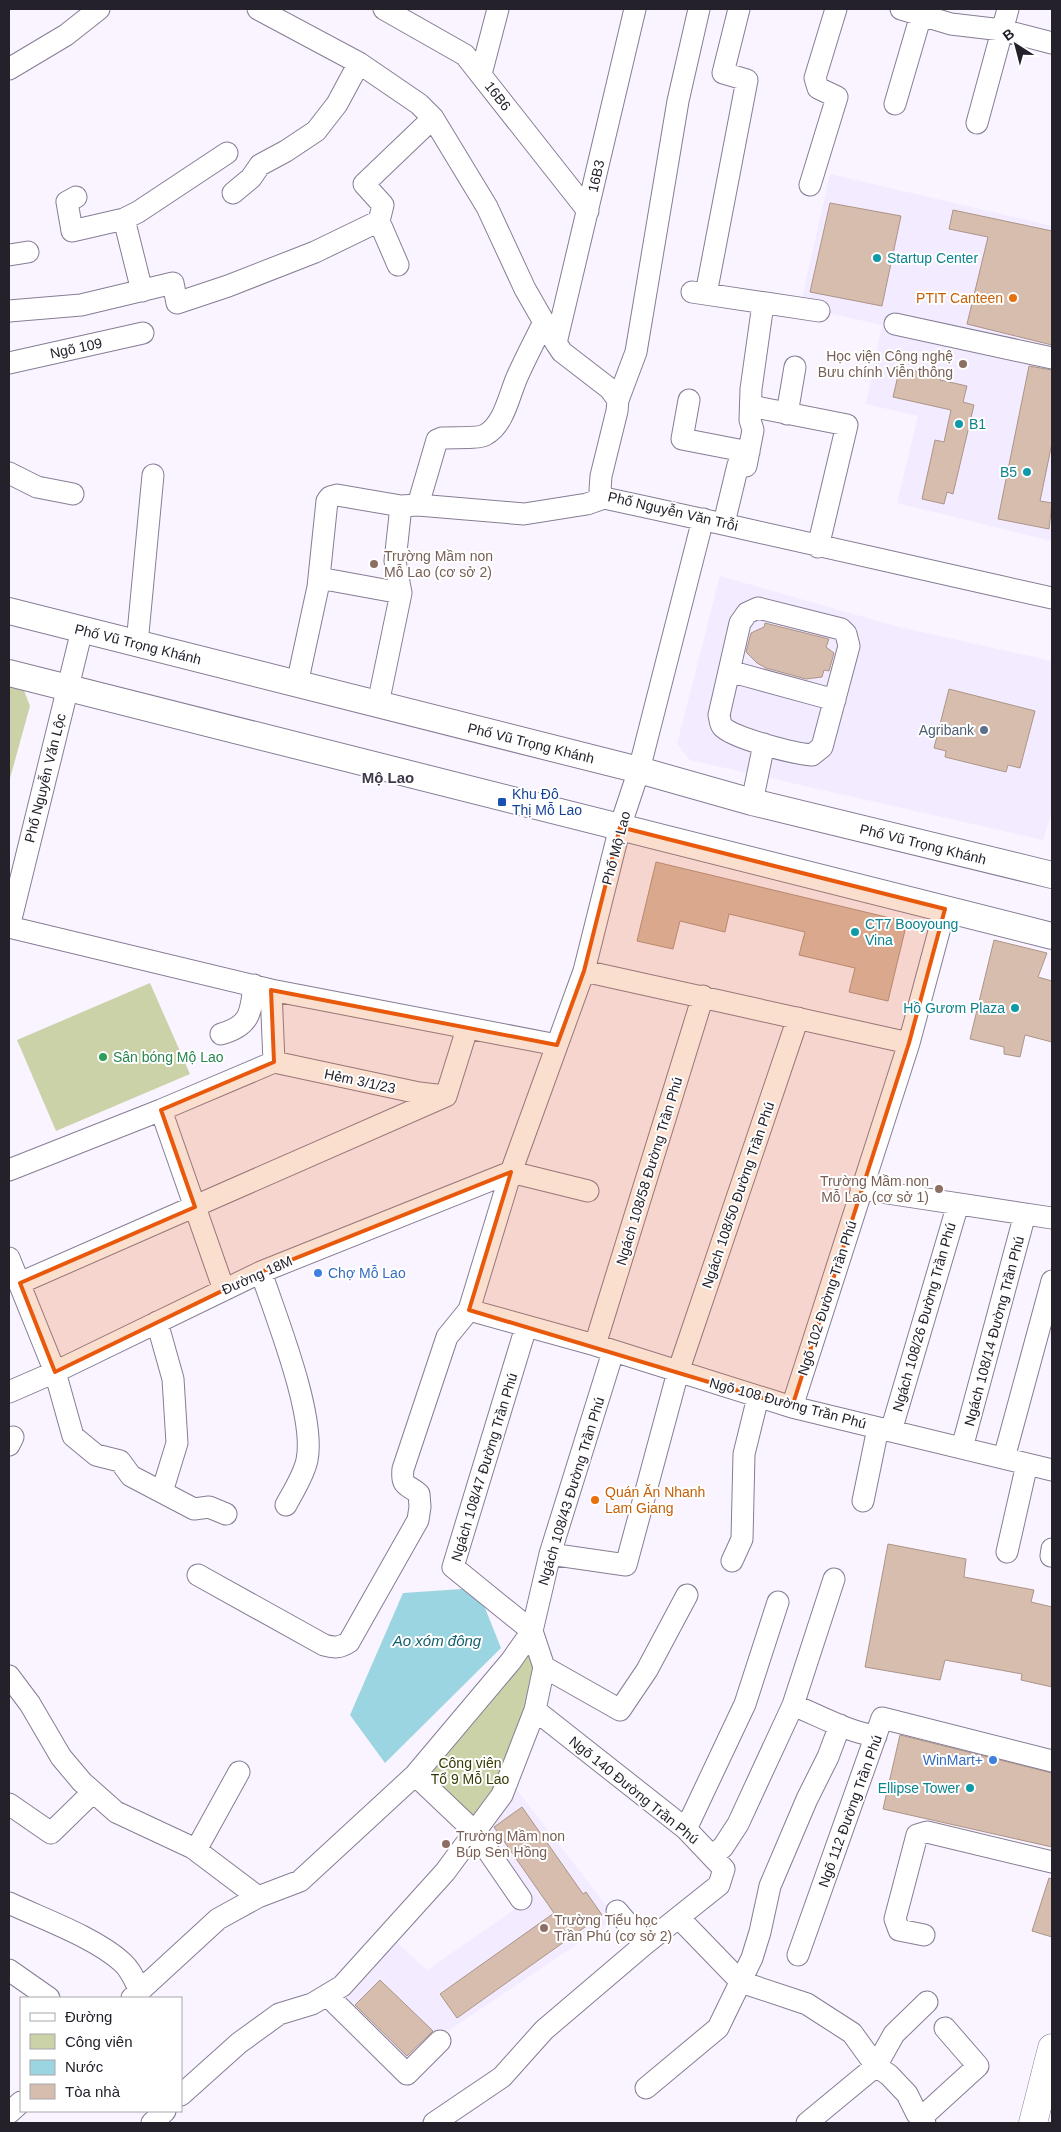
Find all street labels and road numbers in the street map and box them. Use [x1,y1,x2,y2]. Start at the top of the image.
street label: 16B6 [482,78,514,114]
street label: 16B3 [585,158,608,194]
street label: Ngõ 109 [48,335,104,361]
street label: Phố Nguyễn Văn Trỗi [606,488,740,534]
street label: Phố Vũ Trọng Khánh [73,621,203,667]
street label: Phố Nguyễn Văn Lộc [21,712,69,844]
street label: Phố Vũ Trọng Khánh [466,720,596,766]
street label: Phố Mộ Lao [599,809,634,887]
street label: Phố Vũ Trọng Khánh [858,821,988,867]
street label: Hẻm 3/1/23 [323,1066,397,1096]
street label: Ngách 108/58 Đường Trần Phú [613,1075,685,1267]
street label: Ngách 108/50 Đường Trần Phú [699,1100,777,1290]
street label: Ngõ 102 Đường Trần Phú [794,1219,860,1377]
street label: Ngách 108/26 Đường Trần Phú [889,1221,959,1413]
street label: Ngách 108/14 Đường Trần Phú [961,1234,1027,1428]
street label: Đường 18M [219,1252,295,1298]
street label: Ngách 108/47 Đường Trần Phú [448,1371,520,1563]
street label: Ngõ 108 Đường Trần Phú [708,1374,868,1432]
street label: Ngách 108/43 Đường Trần Phú [535,1395,607,1587]
street label: Ngõ 140 Đường Trần Phú [566,1733,702,1847]
street label: Ngõ 112 Đường Trần Phú [815,1733,885,1889]

